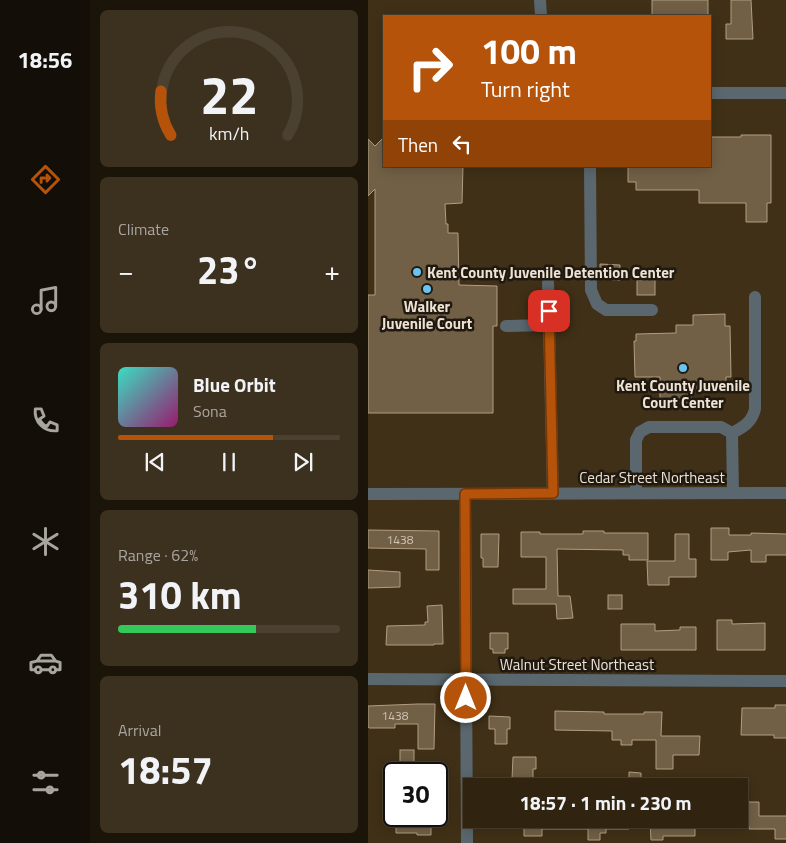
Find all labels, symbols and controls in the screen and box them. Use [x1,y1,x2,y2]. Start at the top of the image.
text: 100 m [481,24,577,78]
icon: right [398,35,463,100]
text: 18:56 [18,43,72,77]
text: 22 [200,55,258,134]
text: Turn right [481,72,570,106]
text: km/h [209,120,249,147]
text: Then [398,130,438,159]
icon: left [448,130,476,158]
icon: directions [28,162,63,197]
text: Climate [118,217,169,241]
text: 23° [197,241,261,299]
text: − [118,249,134,292]
text: + [324,249,340,292]
place label: Kent County Juvenile Detention Center [427,261,675,284]
marker: Kent County Juvenile Detention Center [411,266,423,278]
icon: music [28,283,63,318]
marker: Walker Juvenile Court [421,283,433,295]
pin [528,290,570,332]
place label: Walker Juvenile Court [382,295,473,335]
icon: arrive [535,297,563,325]
marker: Kent County Juvenile Court Center [677,362,689,374]
text: Blue Orbit [193,370,276,399]
place label: Kent County Juvenile Court Center [616,374,750,414]
text: Sona [193,399,227,423]
icon: phone [28,403,63,438]
icon: previous [141,448,169,476]
icon: pause [215,448,243,476]
icon: next [289,448,317,476]
street label: Cedar Street Northeast [579,466,725,489]
icon: climate [28,524,63,559]
house number: 1438 [387,530,414,549]
text: Range · 62% [118,543,198,567]
text: 310 km [118,566,242,624]
icon: car [28,645,63,680]
street label: Walnut Street Northeast [500,653,655,676]
position arrow [439,671,491,723]
house number: 1438 [382,706,409,725]
text: Arrival [118,718,161,742]
text: 18:57 [118,741,213,799]
speed limit sign: 30 [383,762,448,827]
icon: filters [28,765,63,800]
text: 18:57 · 1 min · 230 m [519,788,692,817]

